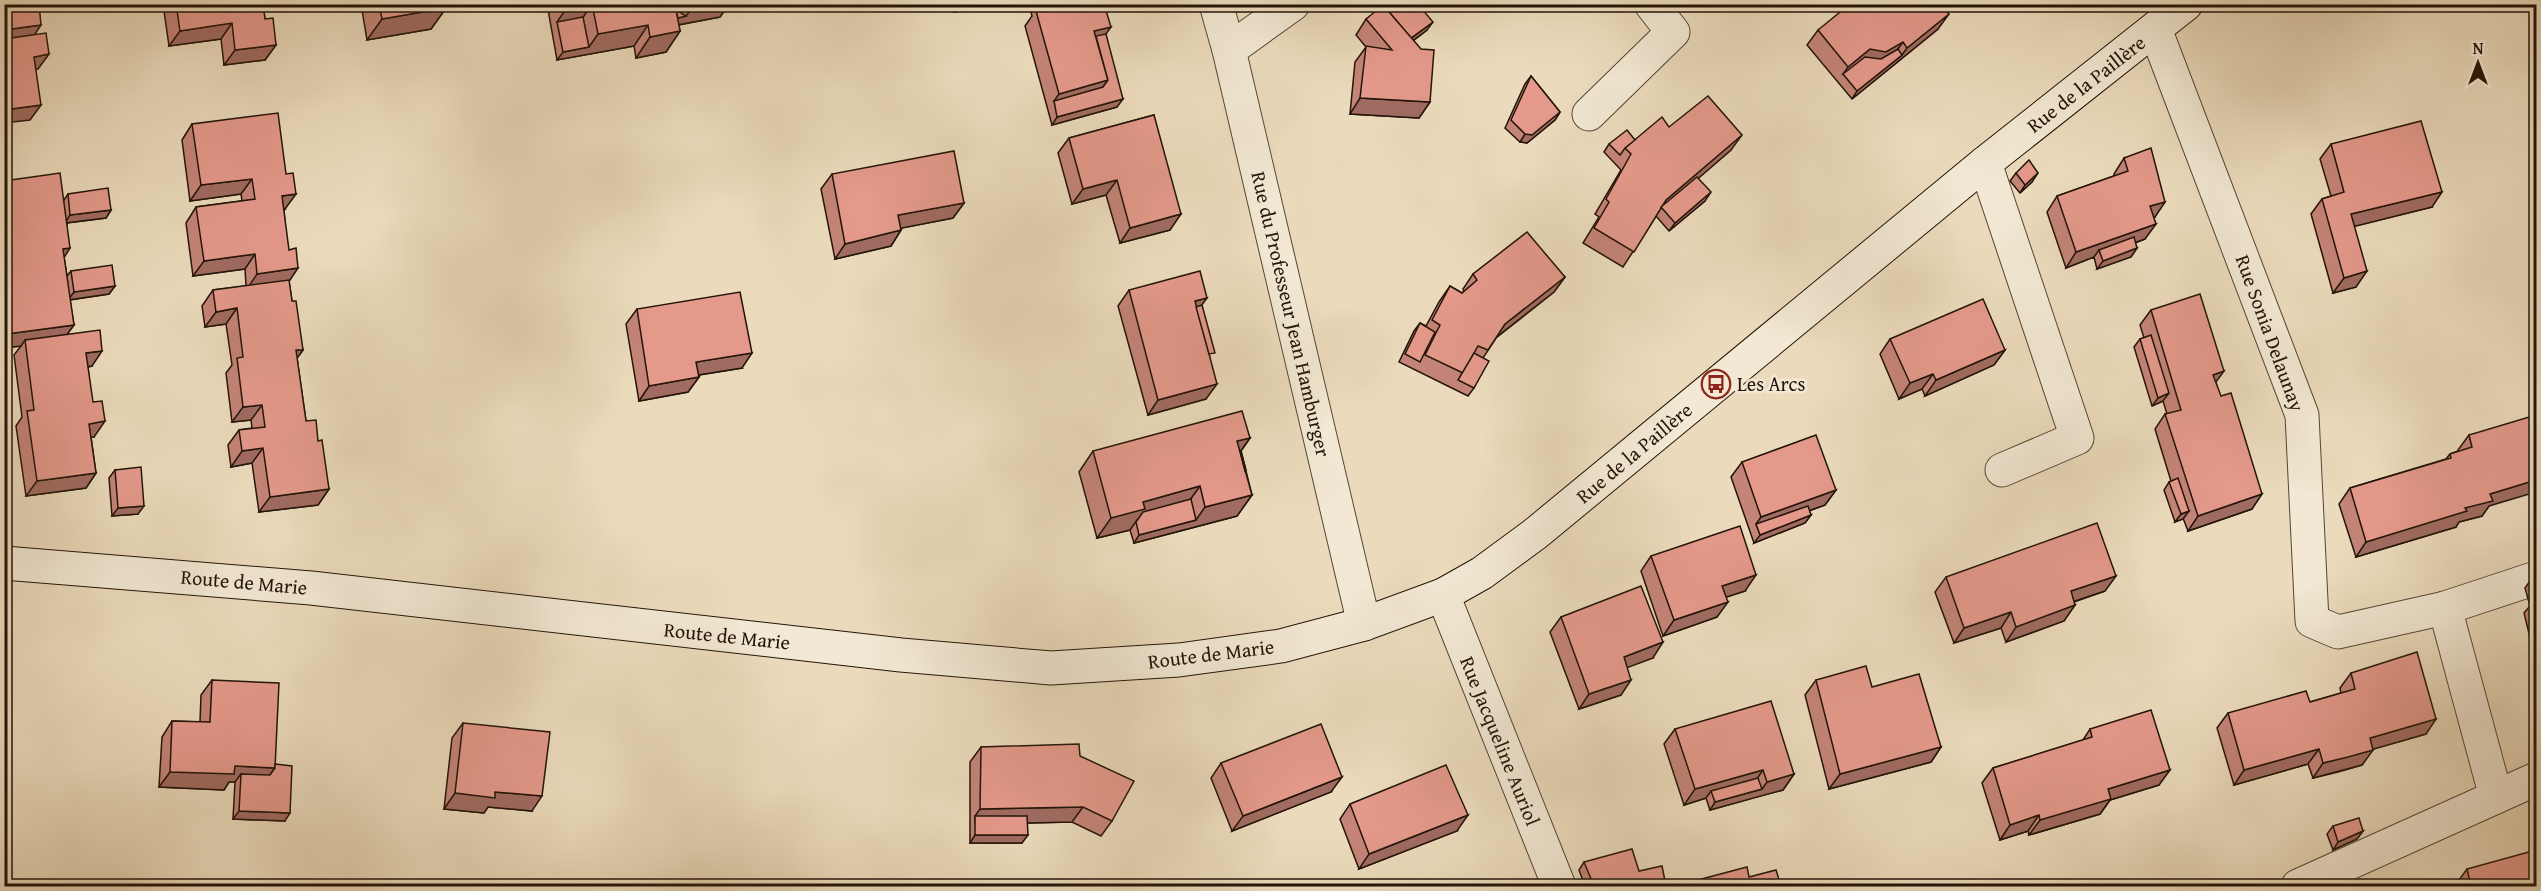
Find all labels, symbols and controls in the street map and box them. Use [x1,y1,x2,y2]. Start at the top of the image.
street label: Rue de la Paillère [2020,28,2151,139]
north arrow [2448,33,2508,93]
text: N [2473,36,2484,60]
street label: Rue du Professeur Jean Hamburger [1244,168,1338,460]
street label: Rue Sonia Delaunay [2229,250,2312,415]
bus stop icon: Les Arcs [1700,368,1732,400]
place label: Les Arcs [1737,369,1805,398]
street label: Rue de la Paillère [1569,395,1698,510]
street label: Route de Marie [180,562,309,601]
street label: Route de Marie [662,614,792,657]
street label: Route de Marie [1146,631,1276,676]
street label: Rue Jacqueline Auriol [1453,652,1548,830]

